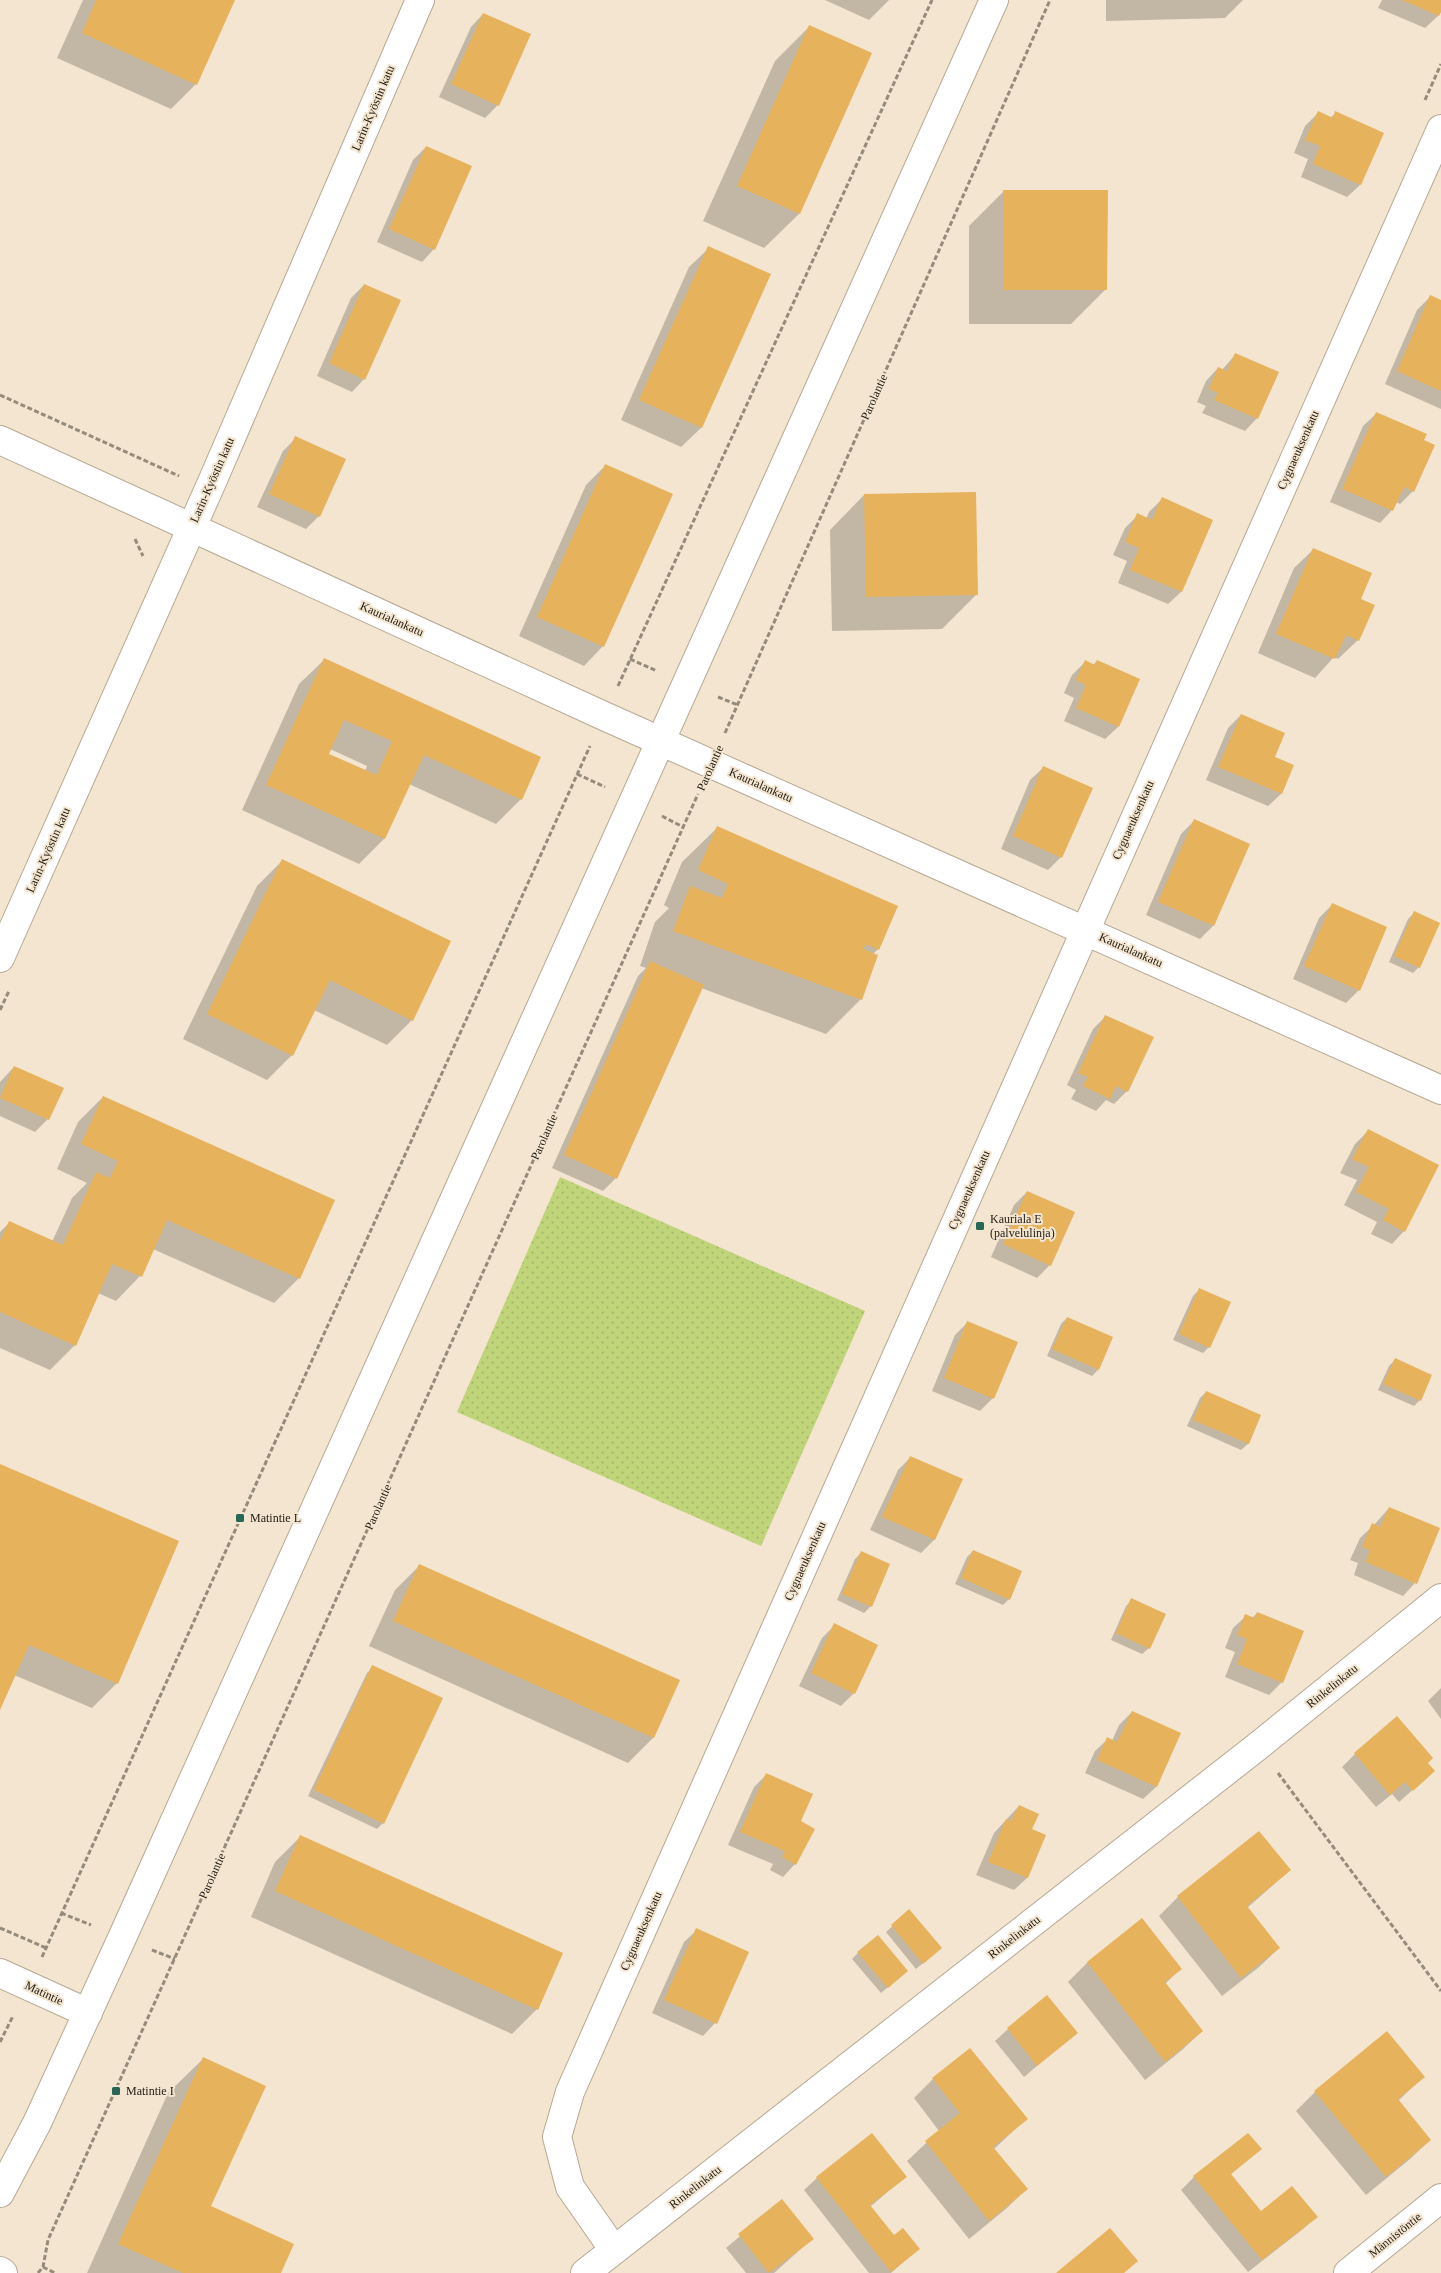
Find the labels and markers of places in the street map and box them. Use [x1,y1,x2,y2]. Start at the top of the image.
place label: Kauriala E (palvelulinja) [990,1212,1055,1240]
marker: Kauriala E (palvelulinja) [974,1220,986,1232]
place label: Matintie L [250,1511,301,1525]
marker: Matintie L [234,1512,246,1524]
place label: Matintie I [126,2084,174,2098]
marker: Matintie I [110,2085,122,2097]

